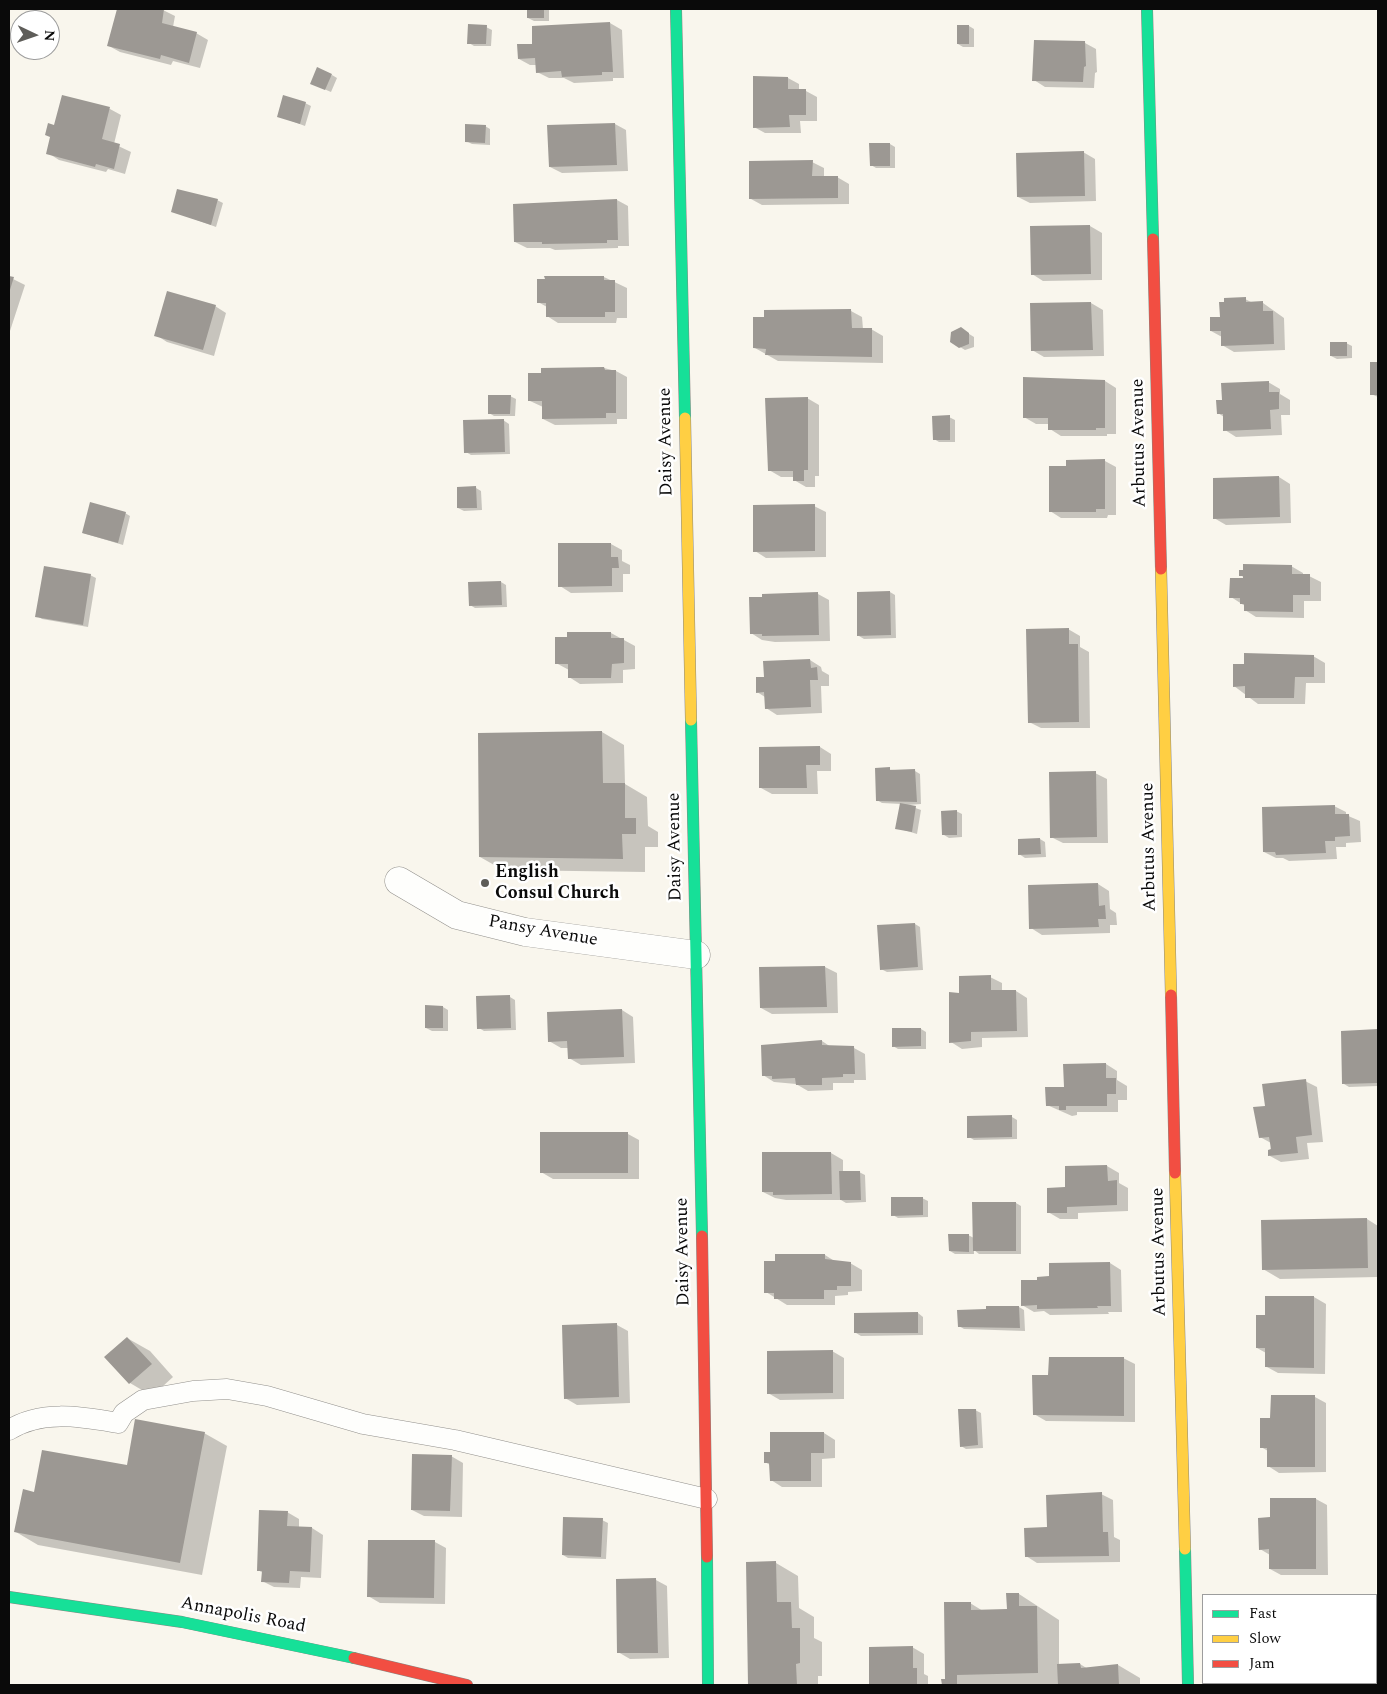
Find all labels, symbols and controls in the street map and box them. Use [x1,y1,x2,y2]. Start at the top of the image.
north arrow [10,10,60,60]
text: N [39,29,60,42]
street label: Arbutus Avenue [1128,378,1152,508]
street label: Daisy Avenue [655,387,679,497]
street label: Arbutus Avenue [1138,782,1162,912]
street label: Daisy Avenue [664,792,688,902]
place label: English Consul Church [495,862,620,904]
marker: English Consul Church [479,877,491,889]
street label: Pansy Avenue [487,912,599,952]
street label: Arbutus Avenue [1148,1187,1172,1317]
street label: Daisy Avenue [672,1197,696,1307]
street label: Annapolis Road [179,1593,307,1639]
legend [1202,1594,1377,1684]
text: Fast [1249,1602,1277,1625]
text: Slow [1249,1627,1281,1650]
text: Jam [1249,1652,1275,1675]

